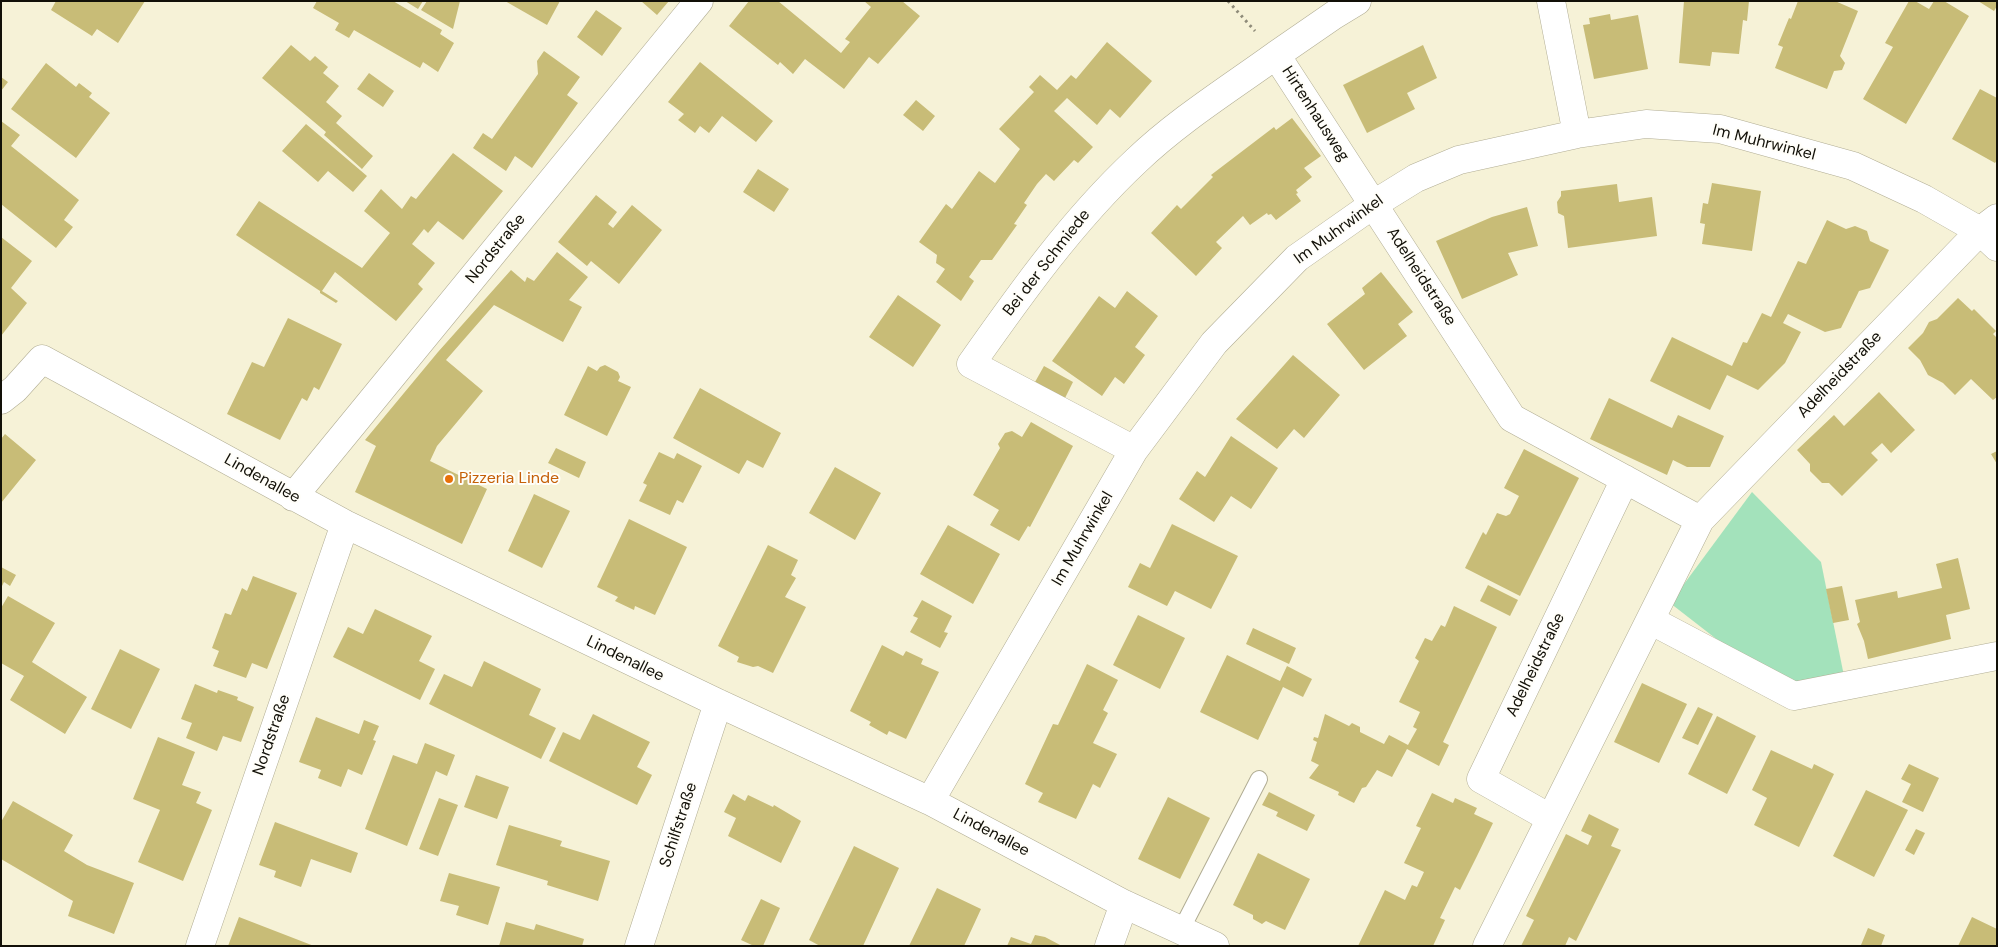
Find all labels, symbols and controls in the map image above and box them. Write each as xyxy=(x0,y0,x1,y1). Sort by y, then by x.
street label: Hirtenhausweg xyxy=(1277,63,1353,165)
street label: Im Muhrwinkel xyxy=(1711,121,1817,165)
street label: Im Muhrwinkel xyxy=(1291,191,1387,269)
street label: Bei der Schmiede xyxy=(999,206,1095,320)
street label: Nordstraße xyxy=(462,210,530,288)
street label: Adelheidstraße xyxy=(1382,224,1460,330)
street label: Adelheidstraße xyxy=(1794,328,1886,422)
street label: Lindenallee xyxy=(221,450,303,508)
place label: Pizzeria Linde xyxy=(459,469,559,489)
marker: Pizzeria Linde xyxy=(443,473,455,485)
street label: Im Muhrwinkel xyxy=(1048,489,1118,589)
street label: Adelheidstraße xyxy=(1503,610,1569,720)
street label: Lindenallee xyxy=(583,632,667,686)
street label: Nordstraße xyxy=(249,692,295,778)
street label: Schilfstraße xyxy=(656,780,702,870)
street label: Lindenallee xyxy=(950,805,1032,861)

